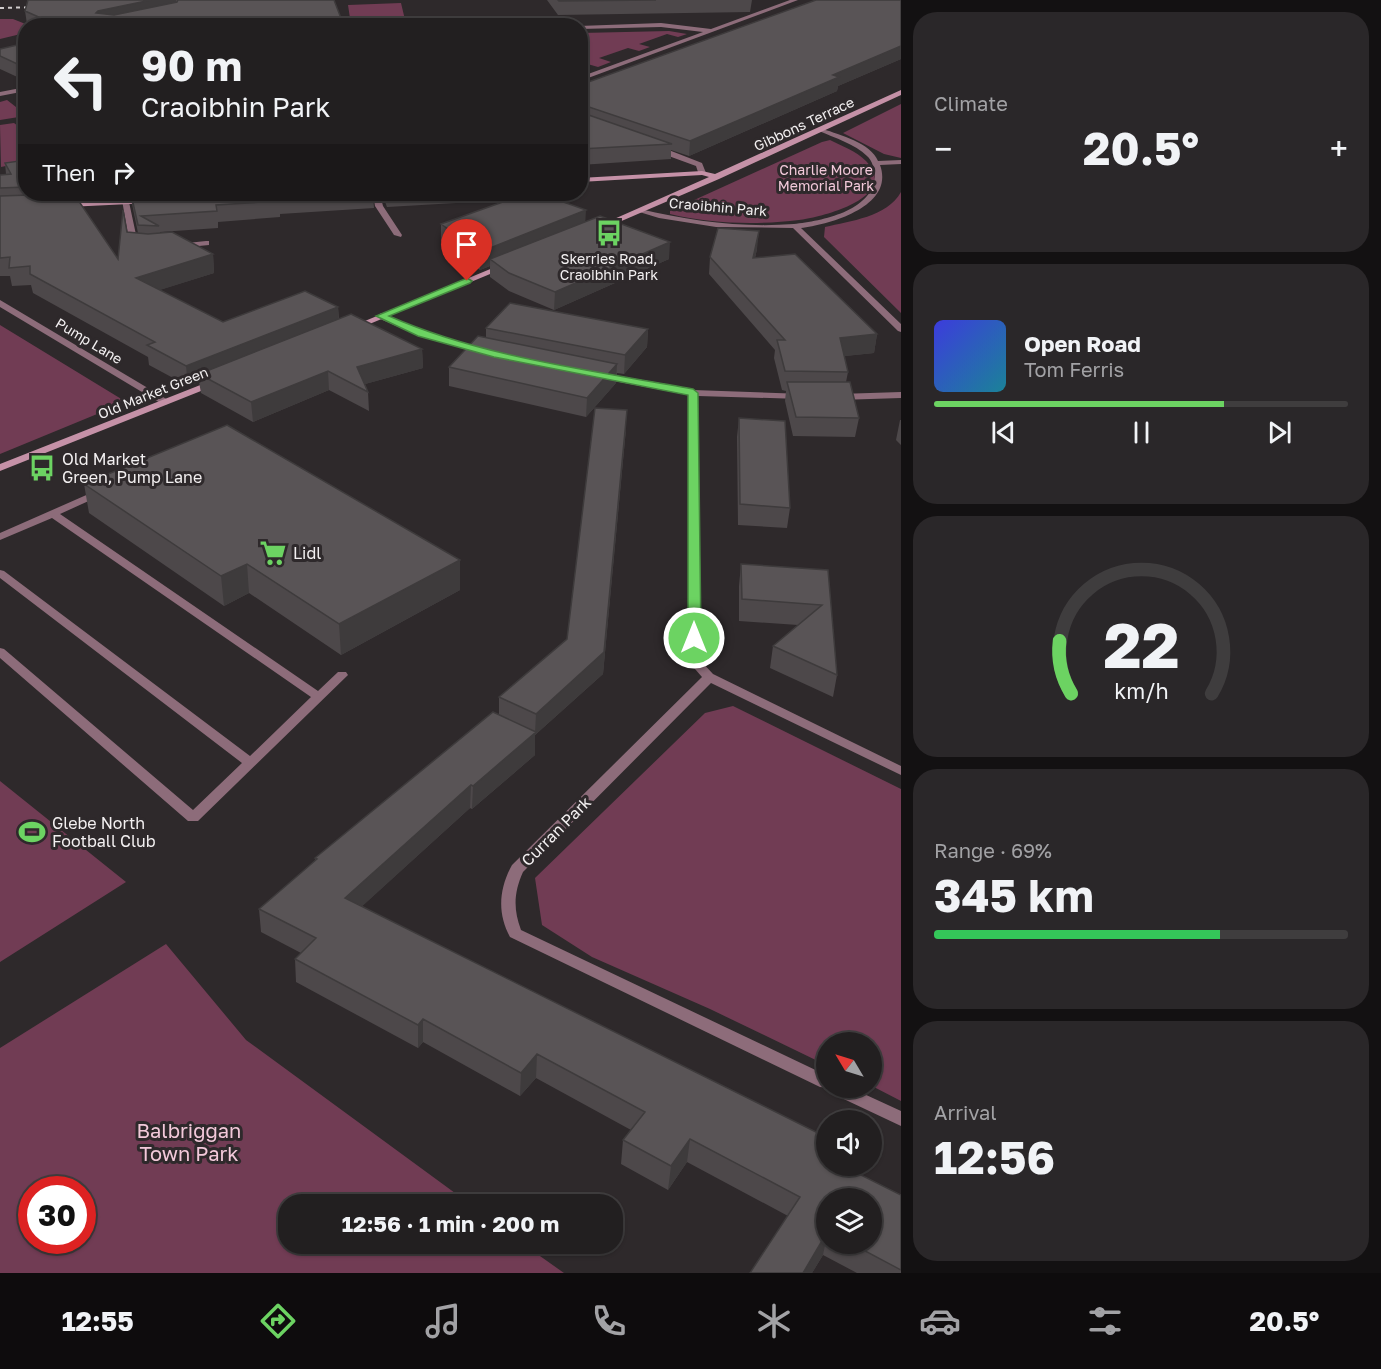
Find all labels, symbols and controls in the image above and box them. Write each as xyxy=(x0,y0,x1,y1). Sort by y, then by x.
text: 90 m xyxy=(141,40,242,90)
icon: left xyxy=(42,42,120,120)
text: Craoibhin Park xyxy=(141,91,331,123)
text: Climate xyxy=(934,91,1008,115)
street label: Gibbons Terrace xyxy=(751,93,857,154)
text: 20.5° xyxy=(1083,121,1199,175)
text: − xyxy=(934,129,952,168)
text: + xyxy=(1330,129,1348,168)
icon: right xyxy=(107,156,140,189)
text: Then xyxy=(42,159,95,186)
park label: Charlie Moore Memorial Park xyxy=(778,161,874,194)
street label: Craoibhin Park xyxy=(668,194,768,219)
bus stop icon: Skerries Road, Craoibhin Park xyxy=(594,218,624,248)
pin xyxy=(441,219,492,281)
icon: arrive xyxy=(450,228,483,261)
place label: Skerries Road, Craoibhin Park xyxy=(560,250,658,283)
street label: Pump Lane xyxy=(53,314,126,367)
text: Open Road xyxy=(1024,330,1141,357)
text: Tom Ferris xyxy=(1024,357,1124,381)
street label: Old Market Green xyxy=(95,363,210,422)
icon: previous xyxy=(987,416,1020,449)
icon: pause xyxy=(1125,416,1158,449)
icon: next xyxy=(1263,416,1296,449)
place label: Old Market Green, Pump Lane xyxy=(62,449,202,487)
bus stop icon: Old Market Green, Pump Lane xyxy=(27,453,57,483)
supermarket icon: Lidl xyxy=(258,538,288,568)
place label: Lidl xyxy=(293,543,321,563)
position arrow xyxy=(662,606,726,670)
text: 22 xyxy=(1103,607,1179,682)
text: km/h xyxy=(1114,678,1168,704)
street label: Curran Park xyxy=(517,792,595,870)
place label: Glebe North Football Club xyxy=(52,813,156,851)
sports icon: Glebe North Football Club xyxy=(17,817,47,847)
text: Range · 69% xyxy=(934,838,1052,862)
text: 345 km xyxy=(934,868,1094,922)
north arrow xyxy=(816,1032,882,1098)
map controls xyxy=(816,1032,882,1254)
text: Arrival xyxy=(934,1100,997,1124)
button: sound xyxy=(816,1110,882,1176)
park label: Balbriggan Town Park xyxy=(137,1118,241,1165)
text: 12:56 xyxy=(934,1130,1055,1184)
speed limit sign: 30 xyxy=(18,1176,96,1254)
button: layers xyxy=(816,1188,882,1254)
text: 12:56 · 1 min · 200 m xyxy=(342,1210,559,1237)
icon: directions xyxy=(257,1300,299,1342)
icon: music xyxy=(422,1300,464,1342)
icon: phone xyxy=(588,1300,630,1342)
icon: climate xyxy=(753,1300,795,1342)
icon: car xyxy=(919,1300,961,1342)
icon: filters xyxy=(1084,1300,1126,1342)
text: 12:55 xyxy=(62,1305,134,1337)
text: 20.5° xyxy=(1250,1305,1319,1337)

